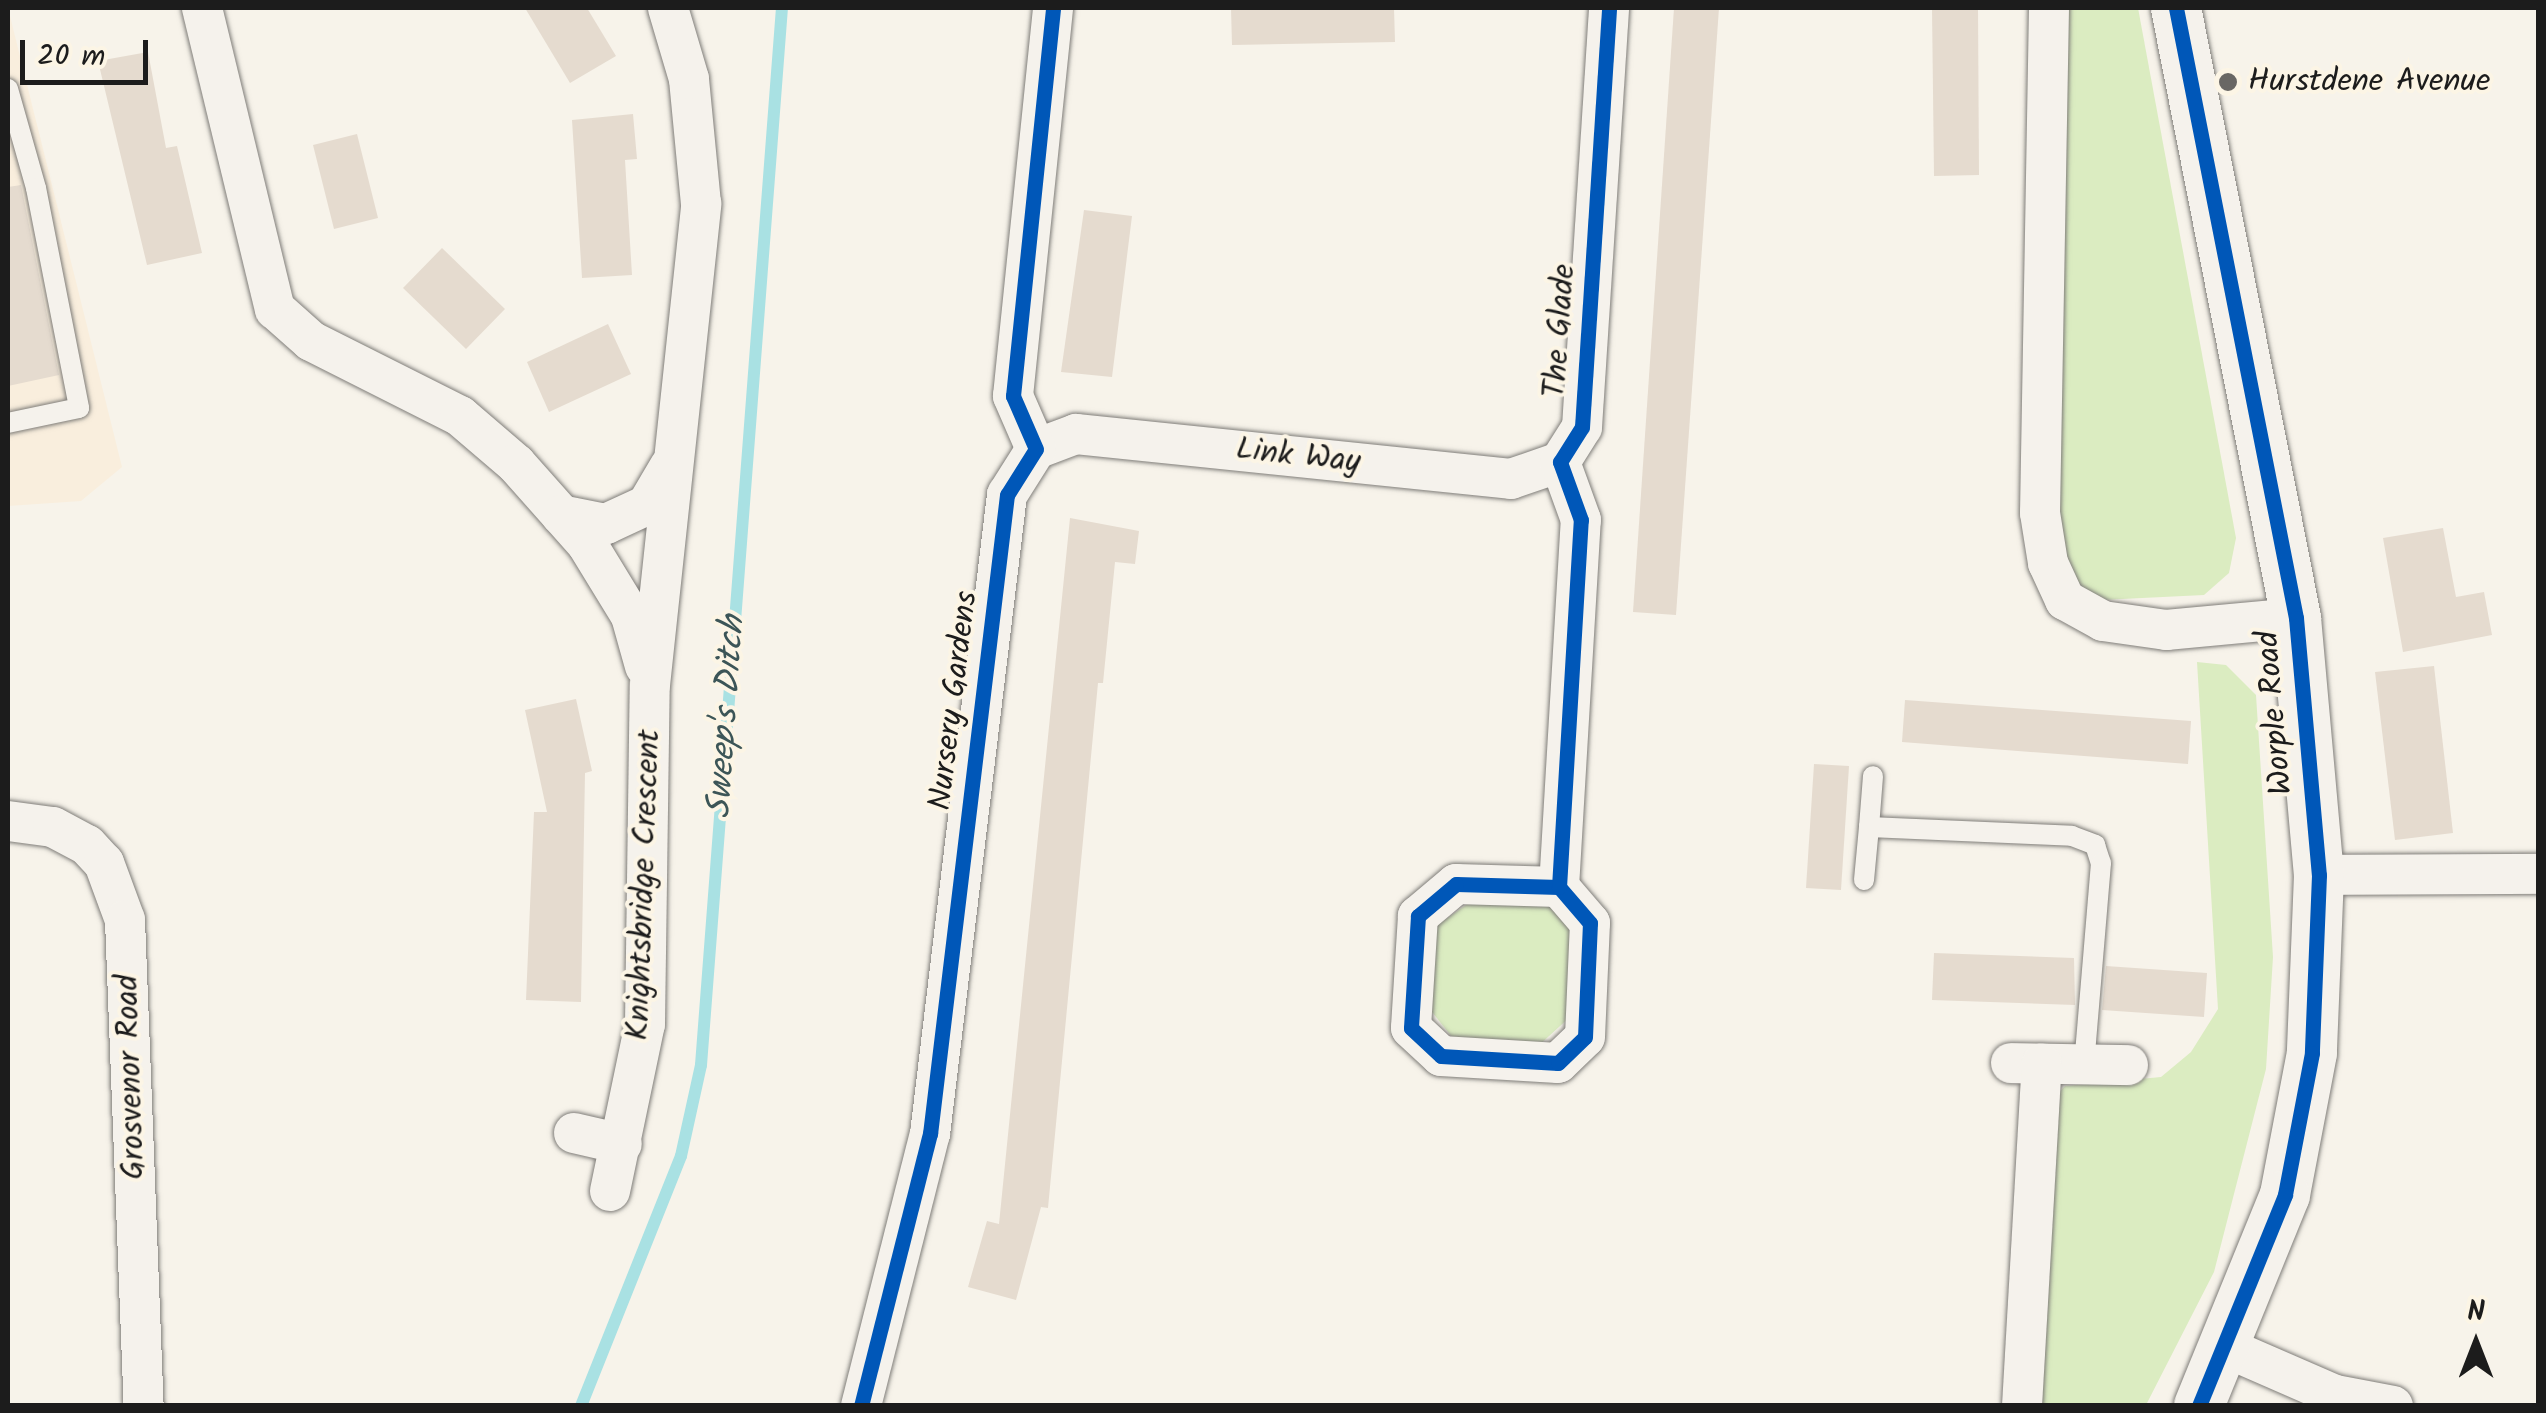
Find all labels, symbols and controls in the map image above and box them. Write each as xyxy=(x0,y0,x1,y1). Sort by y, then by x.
scale bar xyxy=(25,20,152,82)
text: 20 m xyxy=(37,33,105,81)
place label: Hurstdene Avenue xyxy=(2248,63,2490,101)
marker: Hurstdene Avenue xyxy=(2217,71,2239,93)
street label: The Glade xyxy=(1537,263,1585,399)
street label: Link Way xyxy=(1234,431,1362,483)
street label: Nursery Gardens xyxy=(923,589,987,813)
water label: Sweep's Ditch xyxy=(699,614,755,820)
street label: Worple Road xyxy=(2250,629,2302,797)
street label: Knightsbridge Crescent xyxy=(620,729,670,1041)
street label: Grosvenor Road xyxy=(109,974,155,1180)
text: N xyxy=(2467,1290,2485,1335)
north arrow xyxy=(2426,1293,2526,1393)

